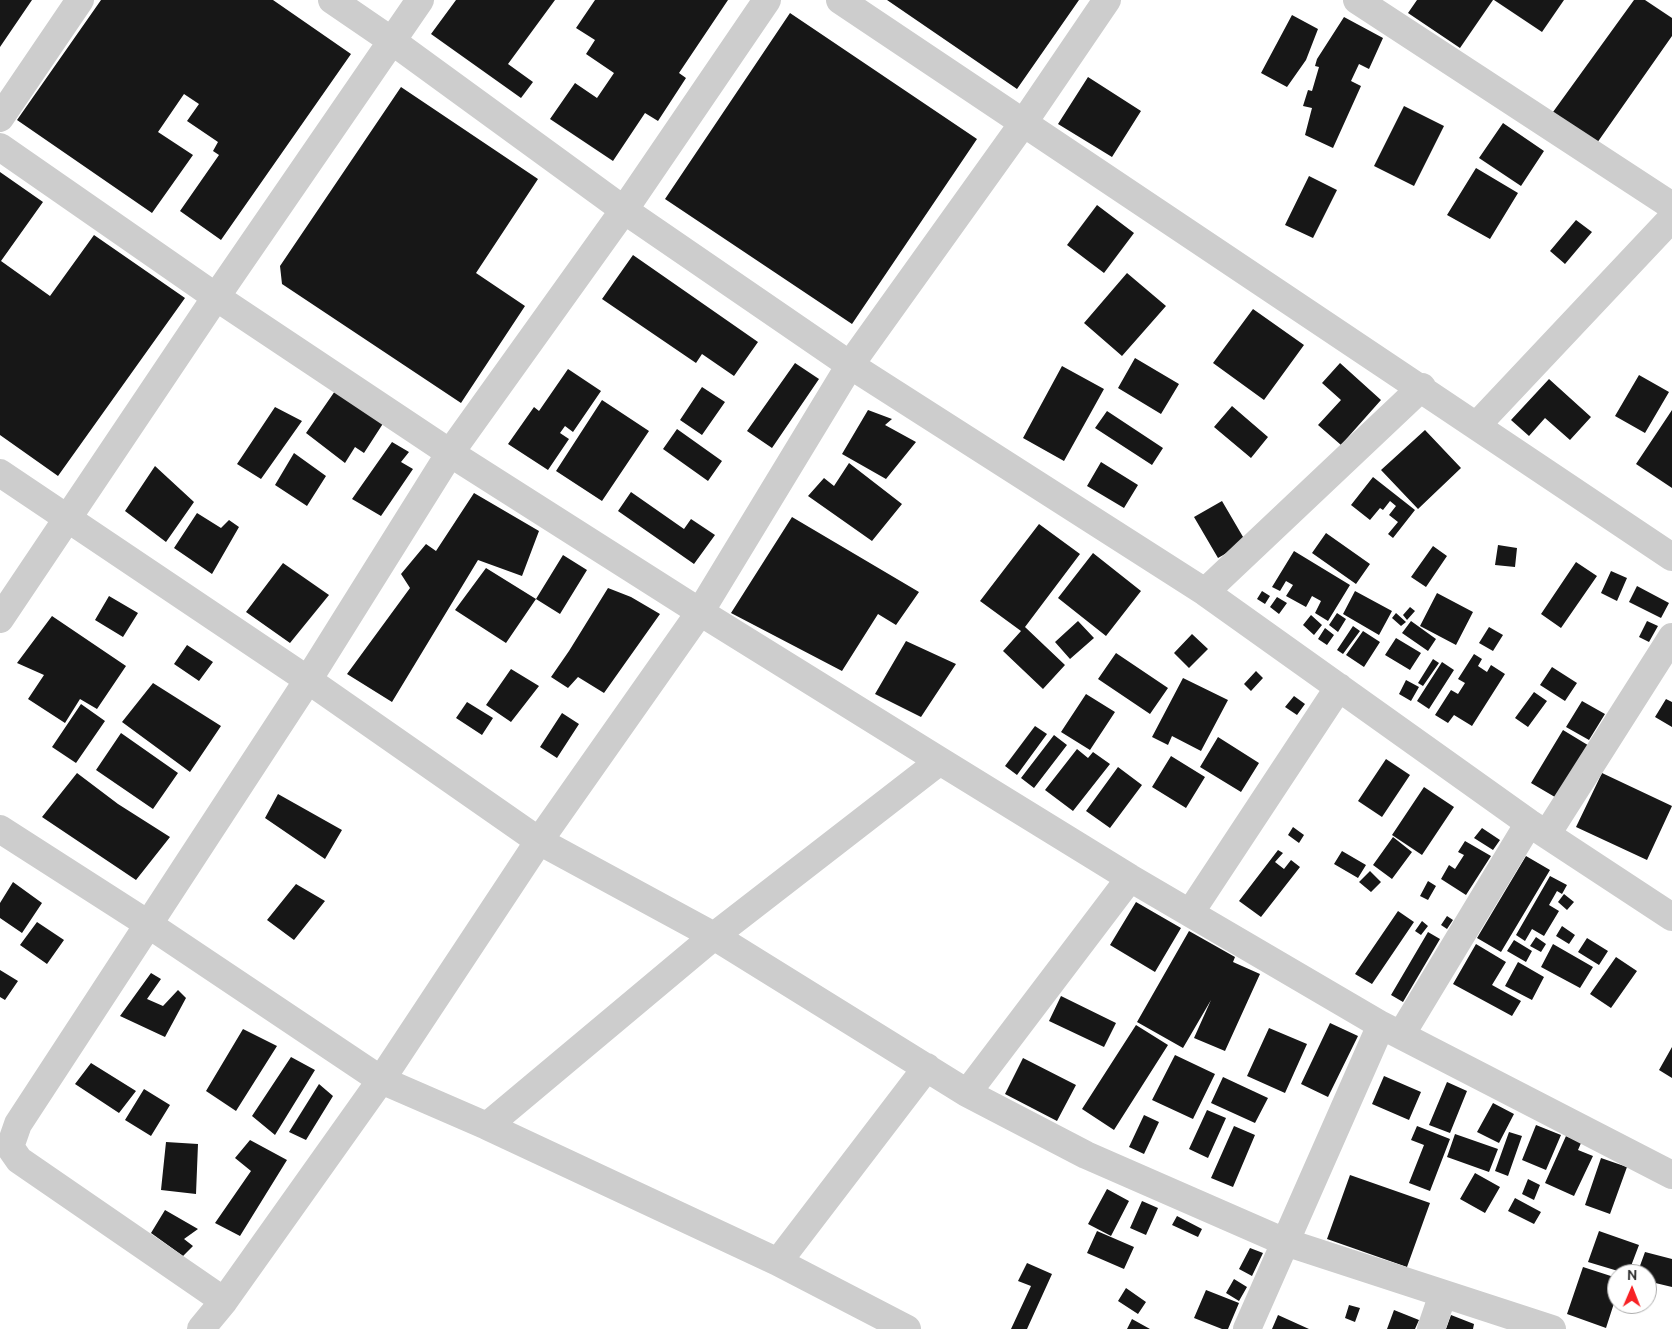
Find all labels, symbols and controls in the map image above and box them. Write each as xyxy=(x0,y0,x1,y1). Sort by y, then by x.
north arrow xyxy=(1607,1264,1657,1314)
text: N xyxy=(1627,1267,1638,1283)

